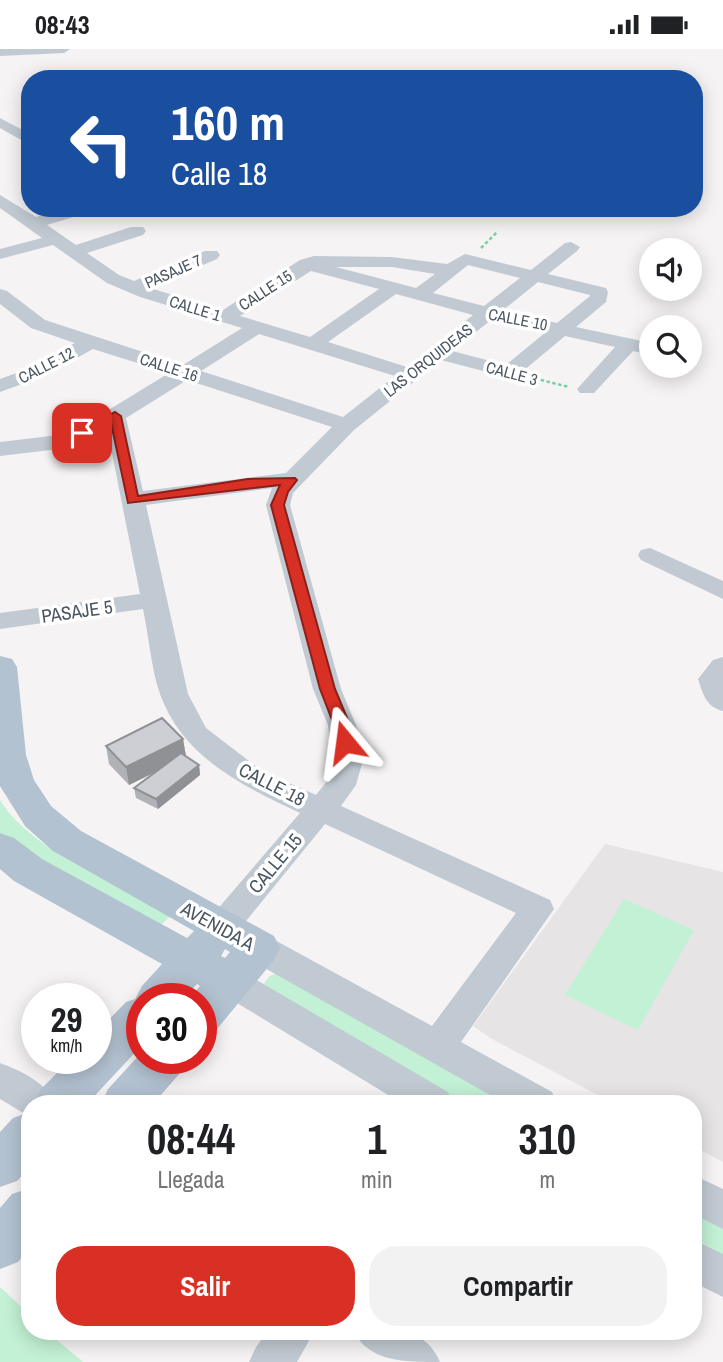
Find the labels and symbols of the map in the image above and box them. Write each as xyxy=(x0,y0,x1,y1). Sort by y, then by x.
street label: PASAJE 7 xyxy=(141,249,205,293)
street label: CALLE 15 xyxy=(234,264,296,316)
street label: CALLE 1 xyxy=(167,290,224,326)
street label: CALLE 10 xyxy=(487,302,549,336)
street label: LAS ORQUIDEAS xyxy=(379,318,477,402)
street label: CALLE 12 xyxy=(14,342,78,388)
street label: CALLE 16 xyxy=(137,347,201,387)
street label: CALLE 3 xyxy=(484,356,540,390)
pin xyxy=(52,403,112,463)
street label: PASAJE 5 xyxy=(40,593,115,629)
position arrow xyxy=(308,705,382,779)
street label: CALLE 18 xyxy=(234,756,310,812)
street label: CALLE 15 xyxy=(242,827,308,899)
street label: AVENIDA A xyxy=(176,895,260,957)
speed limit sign: 30 xyxy=(126,983,217,1074)

